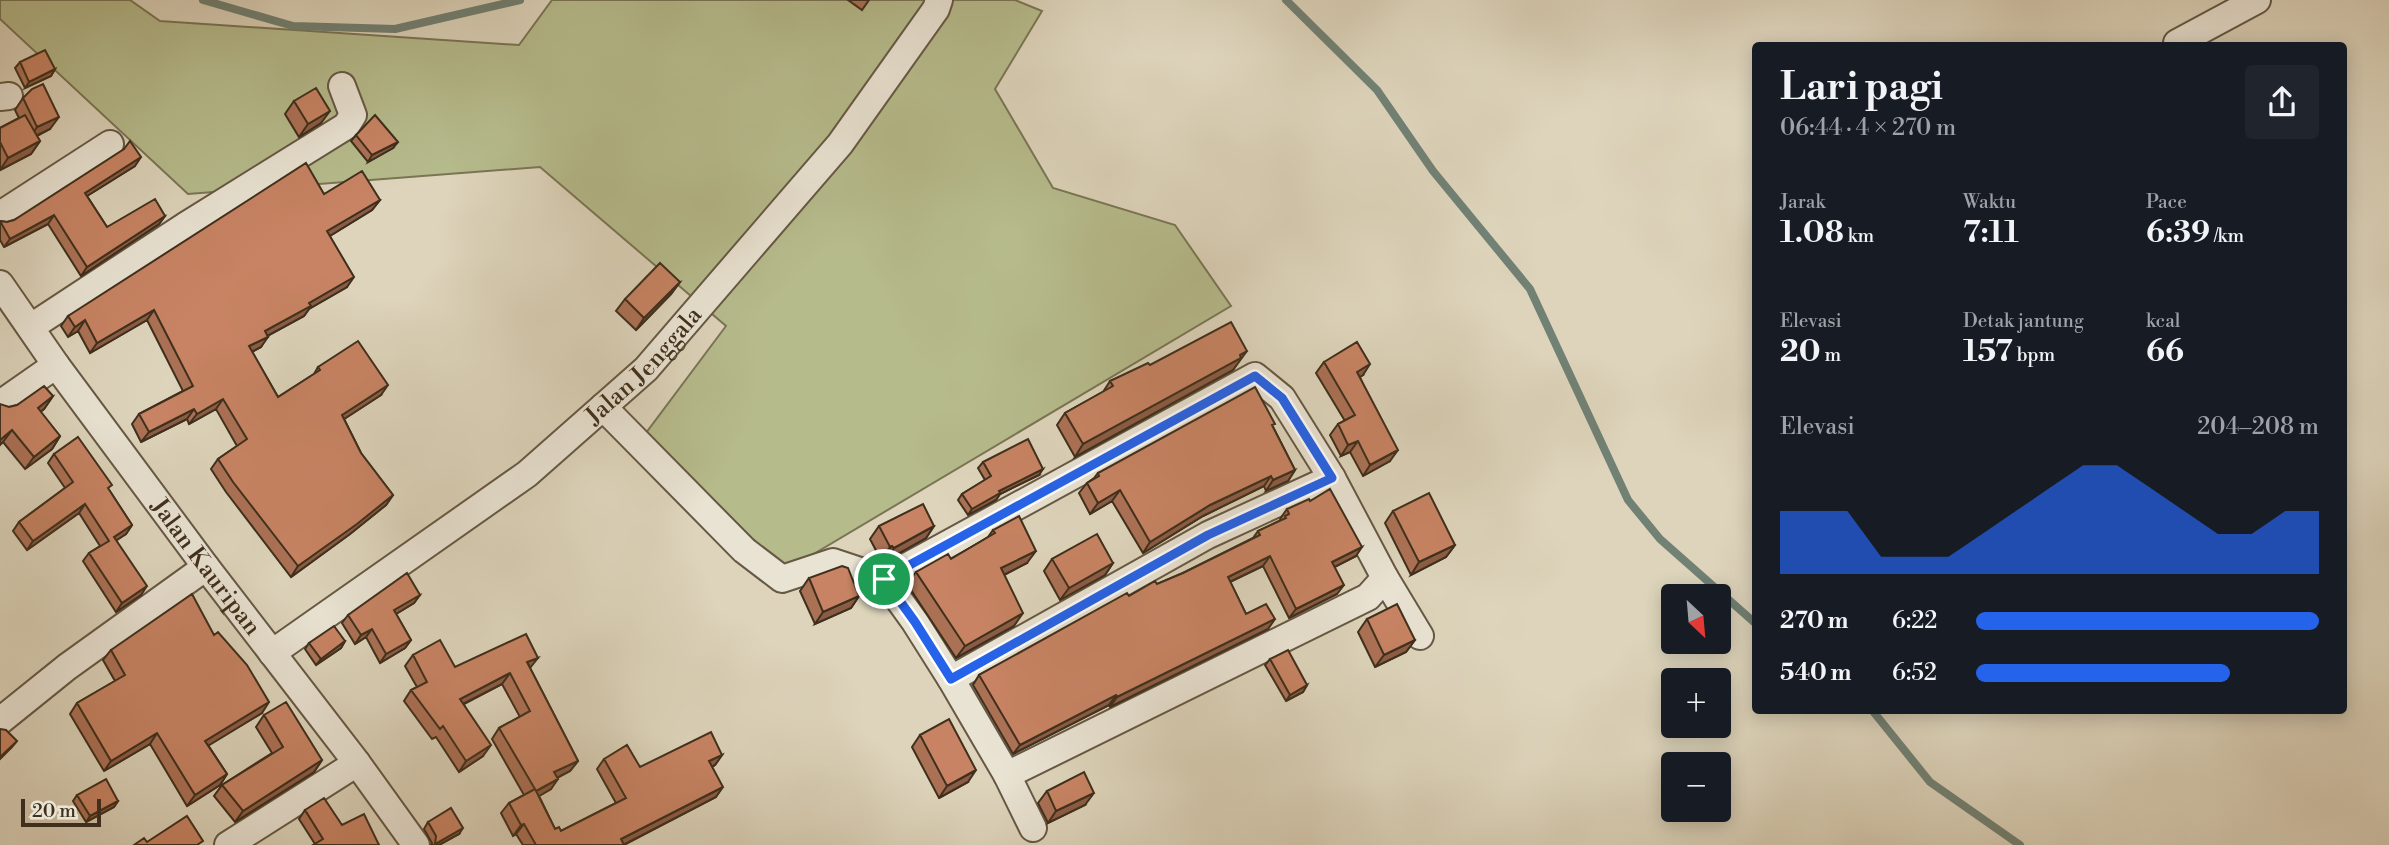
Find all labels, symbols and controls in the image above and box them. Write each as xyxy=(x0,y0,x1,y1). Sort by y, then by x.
text: Lari pagi xyxy=(1780,64,1943,111)
button: share xyxy=(2245,65,2319,139)
text: 06:44 · 4 × 270 m xyxy=(1780,114,1956,142)
text: Jarak xyxy=(1780,190,1825,214)
text: Waktu xyxy=(1963,190,2016,214)
text: Pace xyxy=(2146,190,2187,214)
text: 1.08 xyxy=(1780,214,1844,252)
text: 7:11 xyxy=(1963,214,2019,252)
text: 6:39 xyxy=(2146,214,2210,252)
text: km xyxy=(1844,224,1874,248)
text: /km xyxy=(2210,224,2244,248)
street label: Jalan Jenggala xyxy=(579,300,709,432)
text: Elevasi xyxy=(1780,309,1842,333)
text: Detak jantung xyxy=(1963,309,2084,333)
text: kcal xyxy=(2146,309,2180,333)
text: 20 xyxy=(1780,333,1821,371)
text: 157 xyxy=(1963,333,2013,371)
text: 66 xyxy=(2146,333,2184,371)
text: m xyxy=(1821,343,1841,367)
text: bpm xyxy=(2013,343,2055,367)
text: Elevasi xyxy=(1780,413,1855,441)
text: 204–208 m xyxy=(2197,413,2319,441)
street label: Jalan Kauripan xyxy=(144,492,267,642)
pin xyxy=(854,549,914,609)
icon: arrive xyxy=(865,560,903,598)
north arrow xyxy=(1661,584,1731,654)
map controls xyxy=(1661,584,1731,822)
text: 270 m xyxy=(1780,607,1848,635)
text: 6:22 xyxy=(1892,607,1937,635)
text: 540 m xyxy=(1780,659,1851,687)
text: 6:52 xyxy=(1892,659,1937,687)
button: + xyxy=(1661,668,1731,738)
button: − xyxy=(1661,752,1731,822)
scale bar xyxy=(21,796,102,828)
text: 20 m xyxy=(32,799,76,823)

